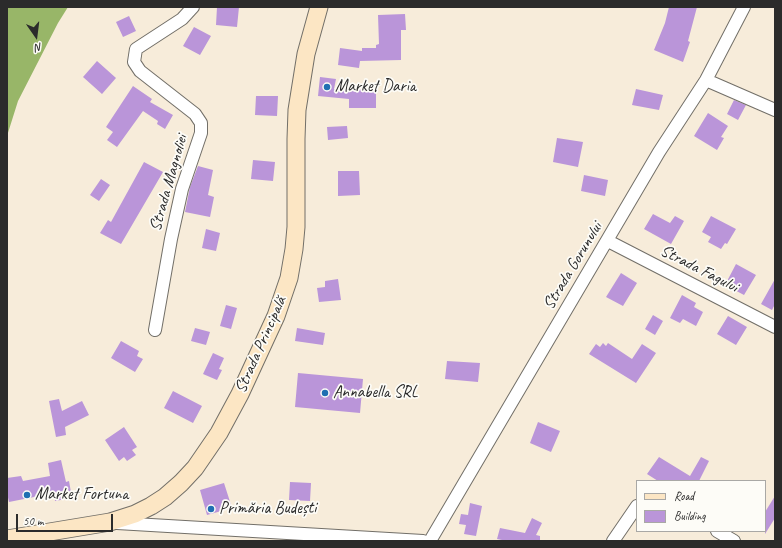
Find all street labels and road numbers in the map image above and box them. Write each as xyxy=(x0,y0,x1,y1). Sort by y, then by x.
street label: Strada Magnoliei xyxy=(145,132,193,234)
street label: Strada Gorunului xyxy=(539,219,607,313)
street label: Strada Fagului xyxy=(657,241,741,297)
street label: Strada Principală xyxy=(231,294,291,396)

